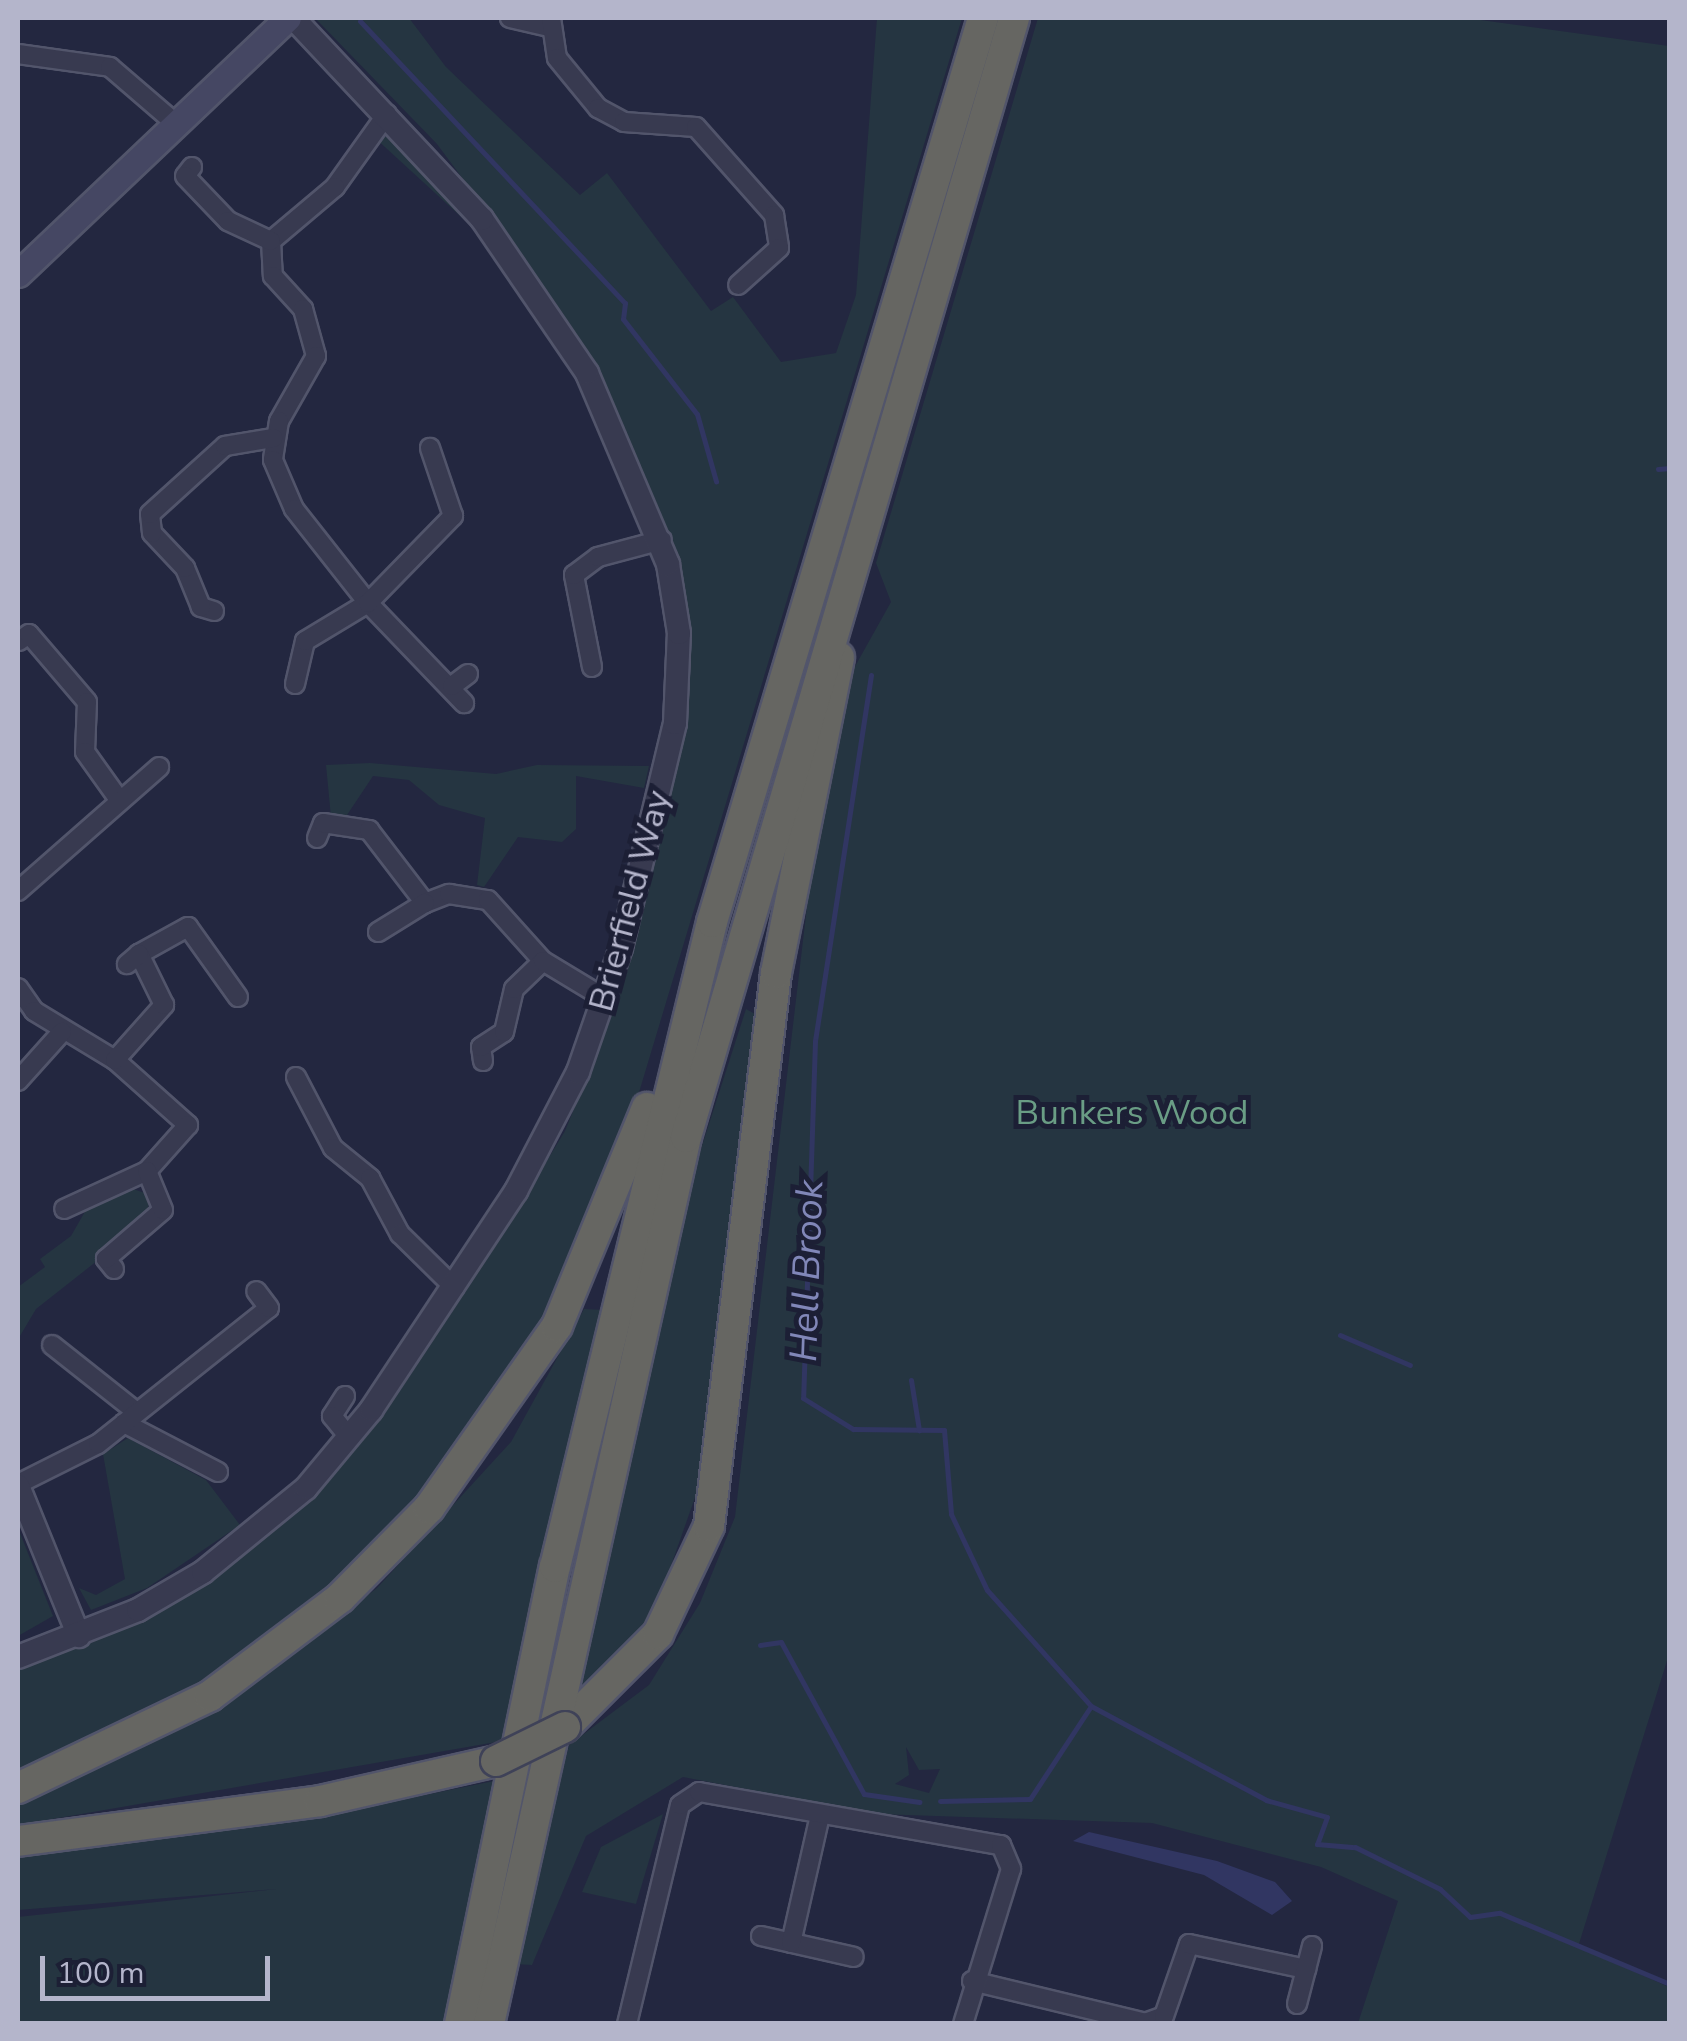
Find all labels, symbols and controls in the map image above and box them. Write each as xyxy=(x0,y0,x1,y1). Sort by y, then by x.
street label: Brierfield Way xyxy=(580,786,680,1016)
park label: Bunkers Wood xyxy=(1016,1092,1248,1134)
water label: Hell Brook xyxy=(781,1179,833,1363)
scale bar xyxy=(45,1936,275,1998)
text: 100 m xyxy=(57,1953,144,1994)

